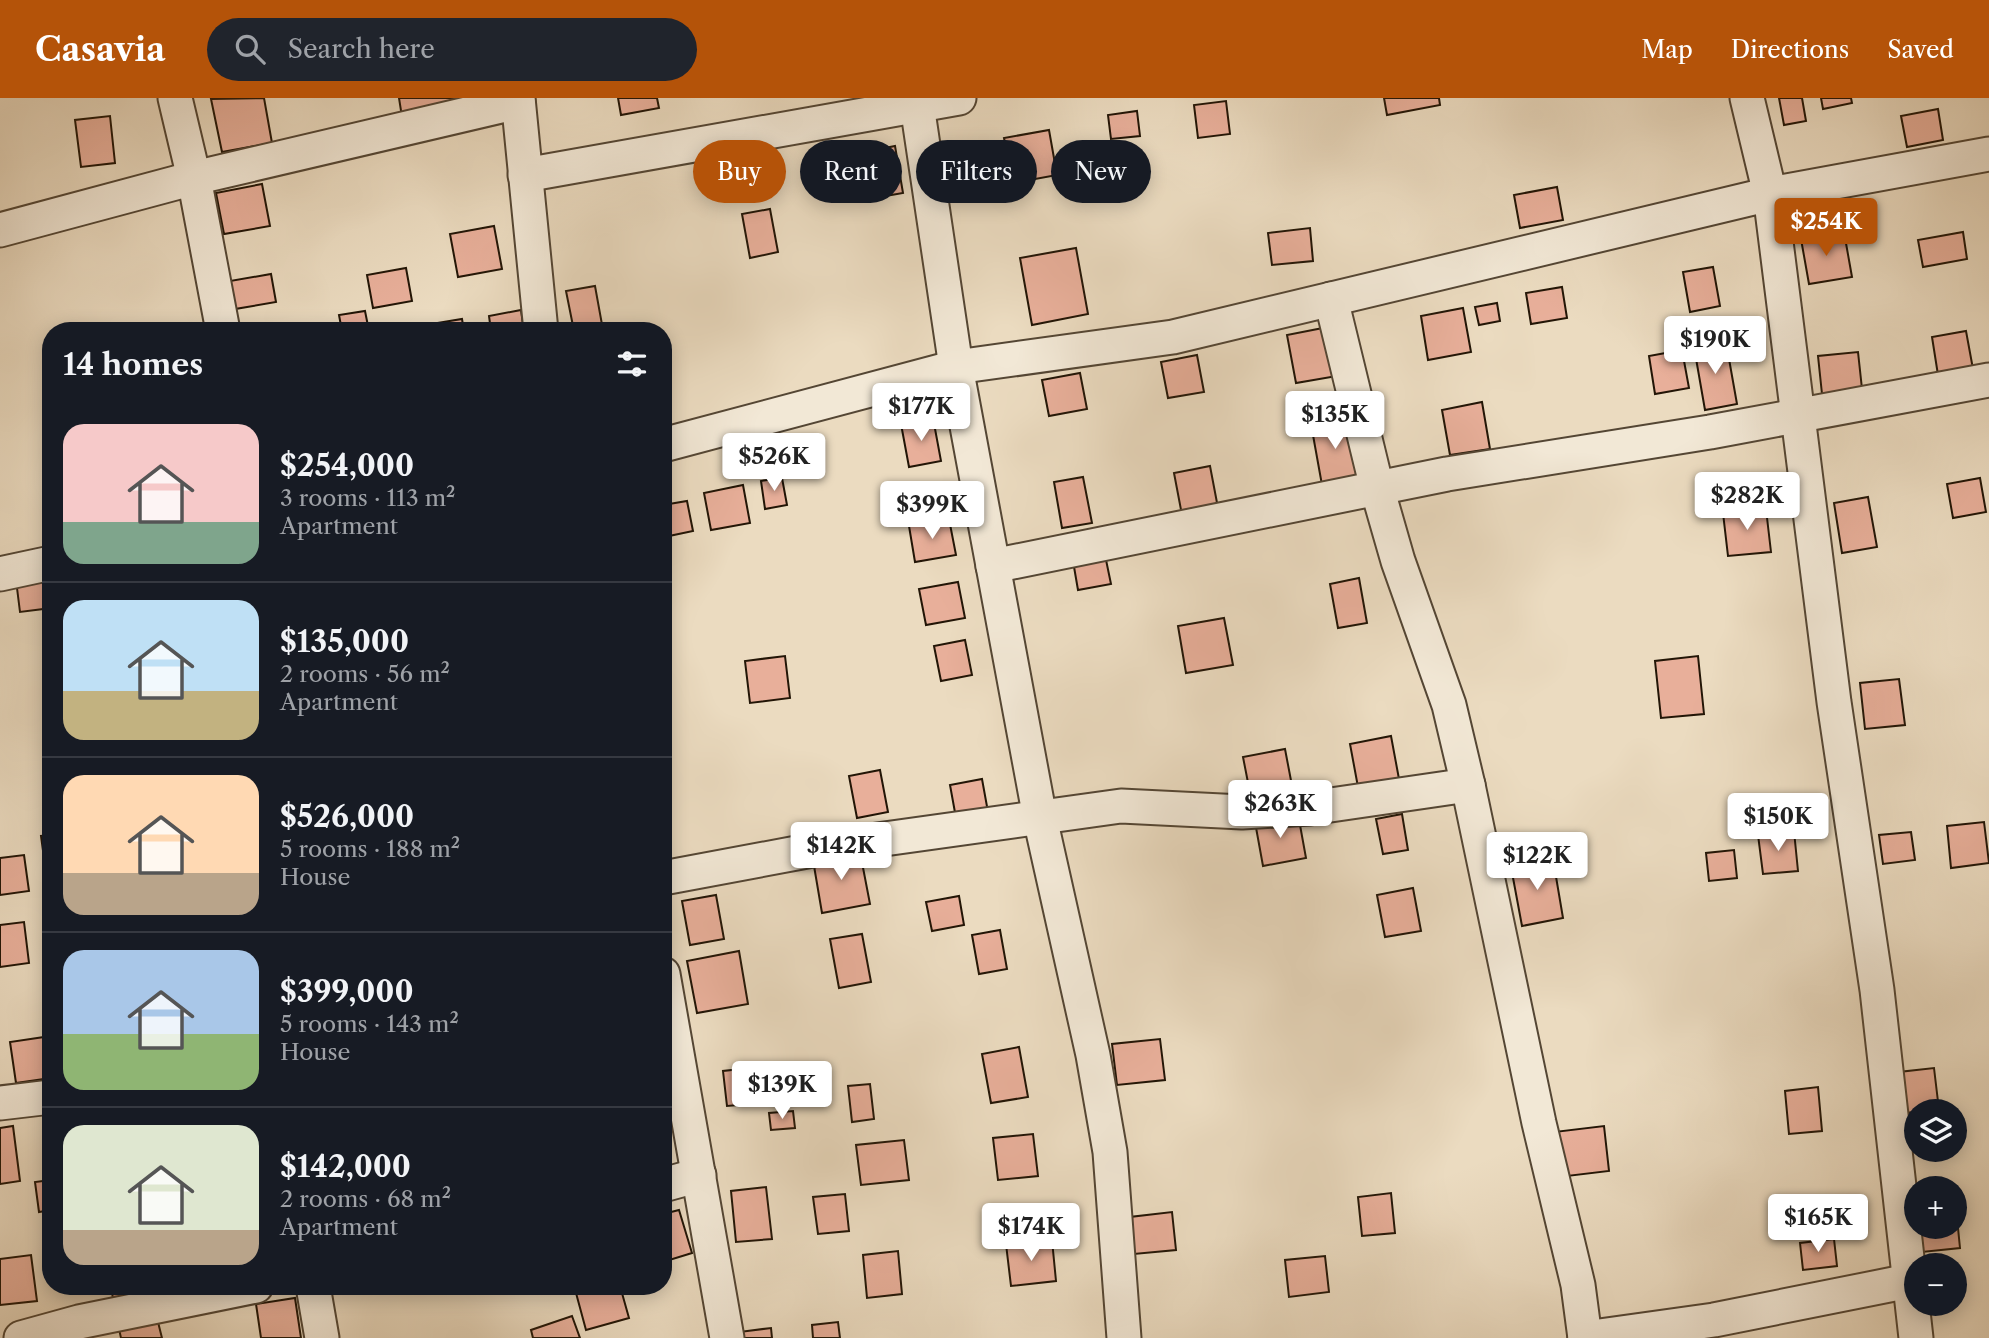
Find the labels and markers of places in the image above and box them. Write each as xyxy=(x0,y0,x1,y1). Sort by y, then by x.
pin: $254K xyxy=(1777,198,1875,258)
pin: $190K xyxy=(1666,316,1764,376)
pin: $177K xyxy=(872,384,970,443)
pin: $135K xyxy=(1286,392,1384,451)
pin: $526K xyxy=(725,434,823,493)
pin: $282K xyxy=(1698,472,1796,532)
pin: $399K xyxy=(883,482,981,541)
pin: $263K xyxy=(1231,780,1329,840)
pin: $150K xyxy=(1729,794,1827,853)
pin: $142K xyxy=(792,822,890,882)
pin: $122K xyxy=(1488,832,1586,892)
pin: $139K xyxy=(733,1062,831,1121)
pin: $165K xyxy=(1769,1194,1867,1254)
pin: $174K xyxy=(982,1204,1080,1263)

